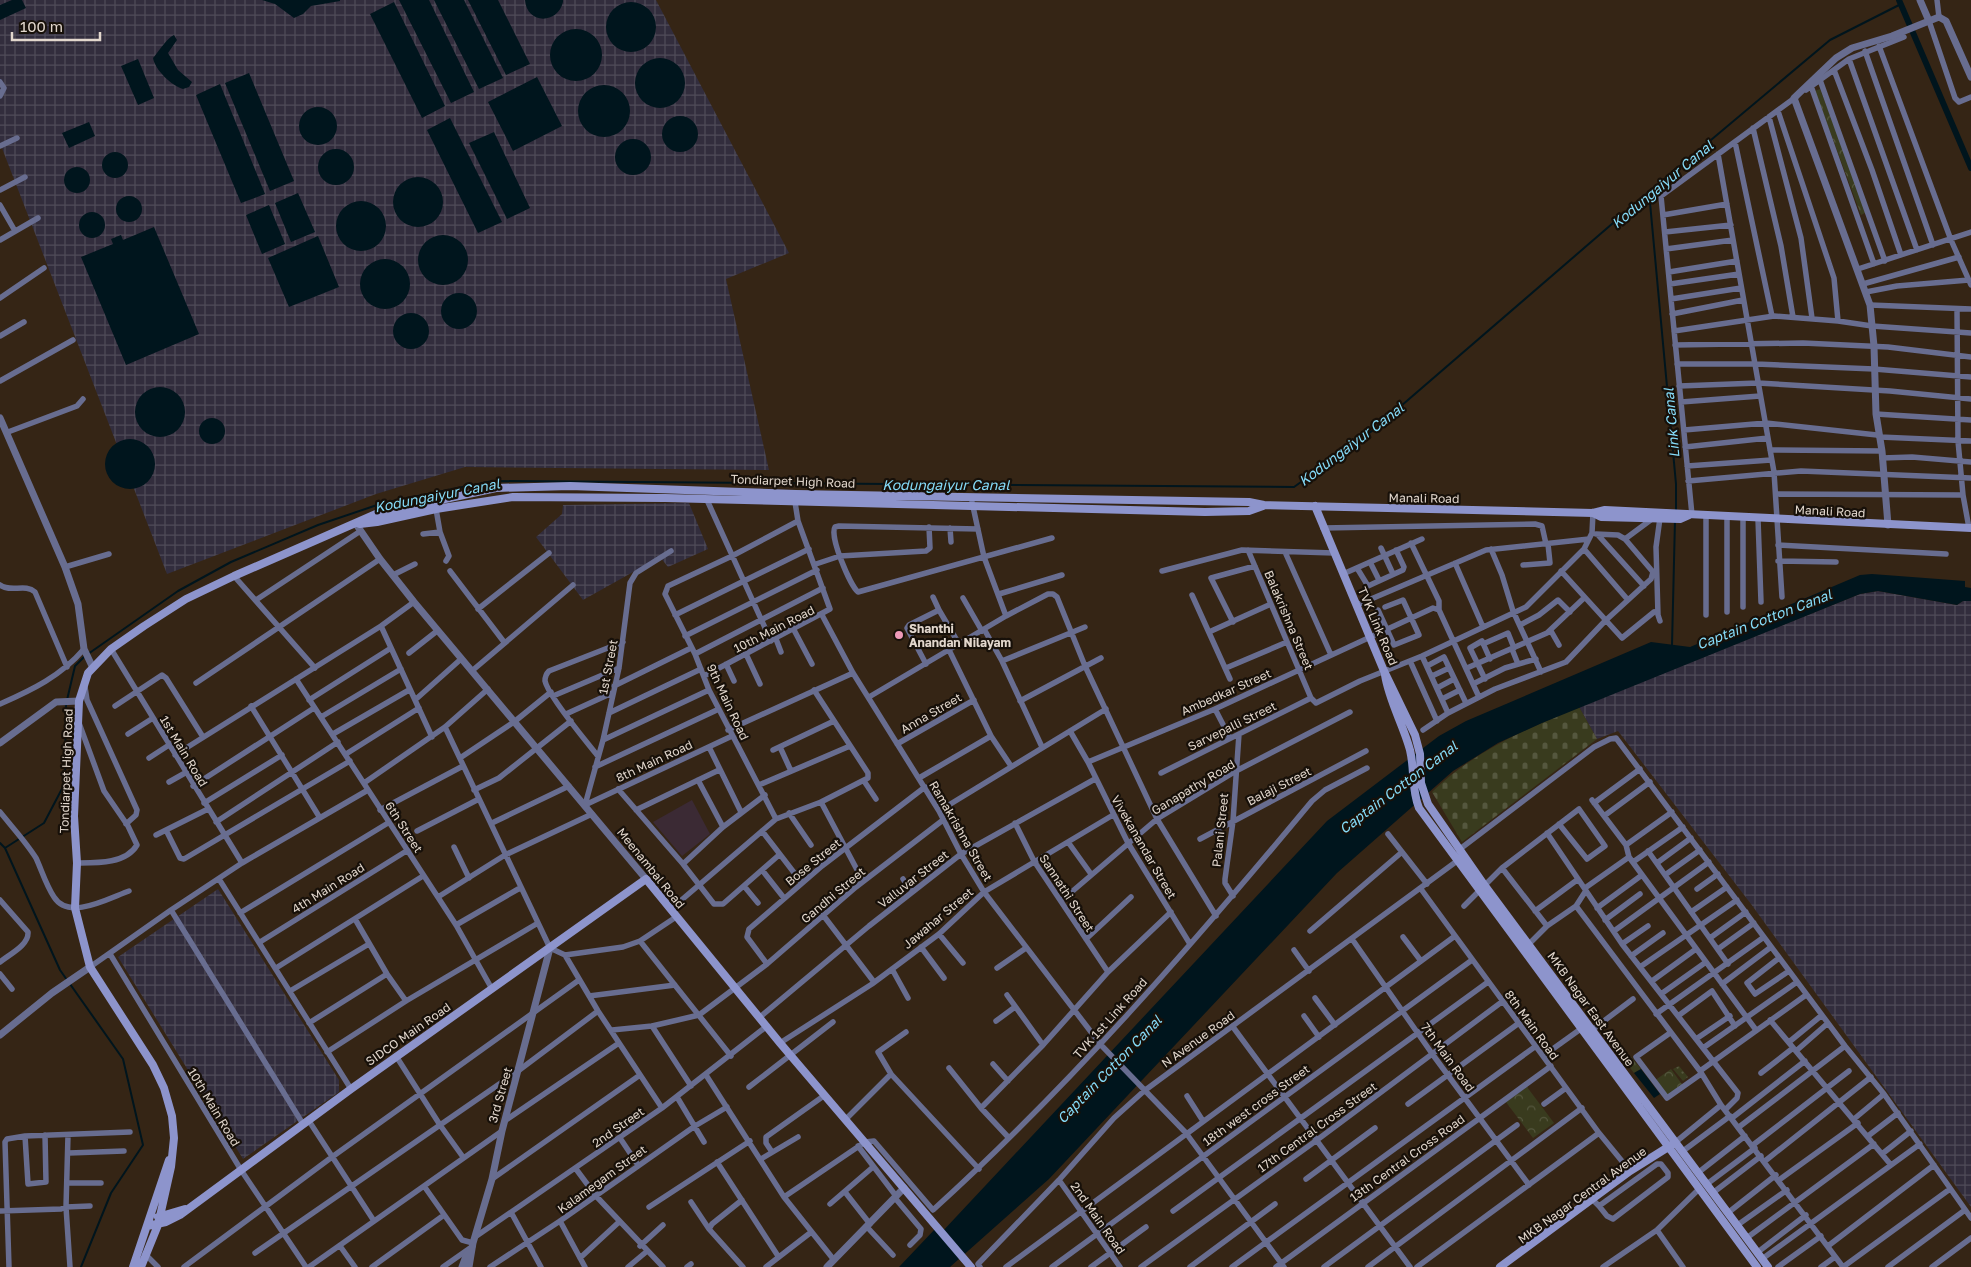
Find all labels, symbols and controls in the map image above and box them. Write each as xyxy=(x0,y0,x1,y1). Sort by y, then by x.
scale bar xyxy=(12,10,100,42)
text: 100 m xyxy=(20,17,63,35)
water label: Kodungaiyur Canal xyxy=(1608,136,1717,231)
water label: Link Canal xyxy=(1659,387,1683,459)
water label: Kodungaiyur Canal xyxy=(1295,399,1407,489)
street label: Tondiarpet High Road xyxy=(730,471,856,491)
water label: Kodungaiyur Canal xyxy=(373,474,502,516)
water label: Kodungaiyur Canal xyxy=(882,476,1010,493)
street label: Manali Road xyxy=(1389,490,1459,506)
street label: Manali Road xyxy=(1794,502,1866,520)
street label: Balakrishna Street xyxy=(1261,568,1317,672)
street label: TVK Link Road xyxy=(1355,585,1401,667)
water label: Captain Cotton Canal xyxy=(1694,585,1834,653)
street label: 10th Main Road xyxy=(731,602,817,656)
place label: Shanthi Anandan Nilayam xyxy=(909,621,1011,650)
marker: Shanthi Anandan Nilayam xyxy=(893,629,905,641)
street label: 1st Street xyxy=(595,638,621,696)
street label: 9th Main Road xyxy=(704,661,752,743)
street label: Ambedkar Street xyxy=(1179,665,1274,719)
street label: Anna Street xyxy=(898,689,964,737)
street label: Sarvepalli Street xyxy=(1185,698,1279,754)
street label: Tondiarpet High Road xyxy=(56,708,76,834)
street label: 1st Main Road xyxy=(157,713,211,789)
street label: 8th Main Road xyxy=(613,737,695,785)
water label: Captain Cotton Canal xyxy=(1336,737,1461,837)
street label: Ganapathy Road xyxy=(1149,756,1237,818)
street label: Balaji Street xyxy=(1244,763,1314,809)
street label: Ramakrishna Street xyxy=(926,778,996,884)
street label: Palani Street xyxy=(1209,792,1231,868)
street label: Vivekanandar Street xyxy=(1108,793,1180,902)
street label: 6th Street xyxy=(382,799,426,856)
street label: Meenambal Road xyxy=(614,825,688,911)
street label: Bose Street xyxy=(782,835,844,889)
street label: Valluvar Street xyxy=(875,847,951,911)
street label: Sannathi Street xyxy=(1036,851,1098,935)
street label: 4th Main Road xyxy=(289,860,367,916)
street label: Gandhi Street xyxy=(798,864,868,926)
street label: Jawahar Street xyxy=(900,884,976,952)
street label: MKB Nagar East Avenue xyxy=(1544,949,1638,1069)
street label: TVK 1st Link Road xyxy=(1070,974,1150,1062)
street label: 8th Main Road xyxy=(1502,987,1562,1063)
street label: SIDCO Main Road xyxy=(363,999,453,1069)
street label: N Avenue Road xyxy=(1158,1007,1238,1071)
water label: Captain Cotton Canal xyxy=(1053,1011,1165,1126)
street label: 7th Main Road xyxy=(1418,1020,1478,1094)
street label: 18th west cross Street xyxy=(1200,1061,1313,1149)
street label: 10th Main Road xyxy=(185,1065,243,1149)
street label: 3rd Street xyxy=(485,1065,515,1125)
street label: 17th Central Cross Street xyxy=(1254,1079,1380,1175)
street label: 2nd Street xyxy=(589,1103,647,1150)
street label: 13th Central Cross Road xyxy=(1347,1111,1467,1205)
street label: Kalamegam Street xyxy=(555,1142,650,1216)
street label: MKB Nagar Central Avenue xyxy=(1515,1143,1649,1247)
street label: 2nd Main Road xyxy=(1068,1179,1128,1257)

